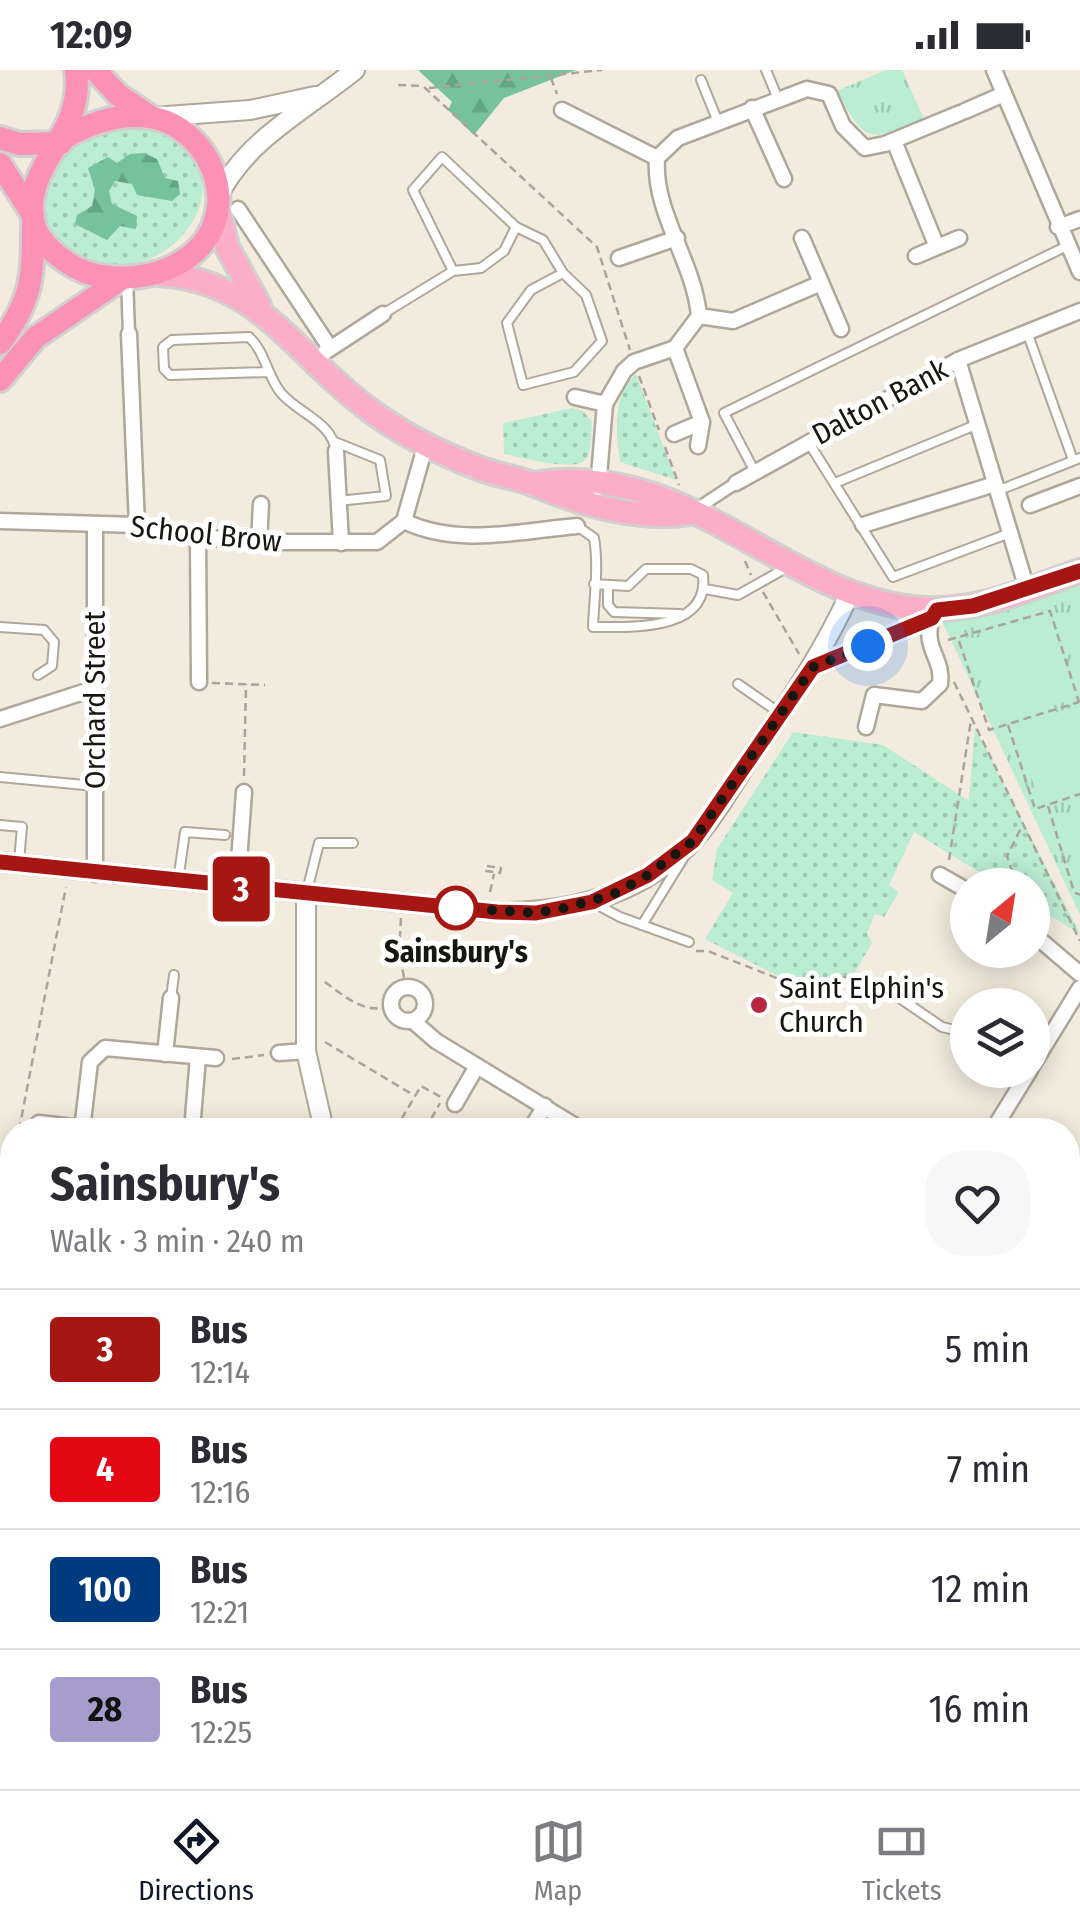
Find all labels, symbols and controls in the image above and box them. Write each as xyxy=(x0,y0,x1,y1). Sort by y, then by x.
text: 12:09 xyxy=(50,12,132,58)
street label: Dalton Bank xyxy=(806,351,954,453)
street label: School Brow xyxy=(129,508,284,560)
street label: Orchard Street xyxy=(77,611,113,789)
your location xyxy=(843,621,893,671)
line badge: 3 xyxy=(208,856,274,922)
text: 3 xyxy=(233,868,249,910)
north arrow xyxy=(950,868,1050,968)
map controls xyxy=(950,868,1050,1088)
marker: Sainsbury's xyxy=(435,887,477,929)
place label: Sainsbury's xyxy=(384,934,528,970)
place label: Saint Elphin's Church xyxy=(779,970,944,1040)
button: layers xyxy=(950,988,1050,1088)
marker: Saint Elphin's Church xyxy=(748,994,770,1016)
button: heart xyxy=(925,1151,1030,1256)
text: Sainsbury's xyxy=(50,1155,280,1213)
text: Walk · 3 min · 240 m xyxy=(50,1222,305,1260)
text: Bus xyxy=(190,1307,248,1353)
text: 5 min xyxy=(945,1326,1030,1372)
text: 3 xyxy=(97,1328,113,1370)
text: 12:14 xyxy=(190,1353,250,1391)
text: Bus xyxy=(190,1427,248,1473)
text: 7 min xyxy=(947,1446,1030,1492)
text: 4 xyxy=(96,1448,114,1490)
text: 12:16 xyxy=(190,1473,250,1511)
text: Bus xyxy=(190,1547,248,1593)
text: 12 min xyxy=(931,1566,1030,1612)
text: 100 xyxy=(78,1568,132,1610)
text: 12:21 xyxy=(190,1593,249,1631)
text: Bus xyxy=(190,1667,248,1713)
text: 16 min xyxy=(929,1686,1030,1732)
text: 28 xyxy=(88,1688,122,1730)
text: 12:25 xyxy=(190,1713,252,1751)
tab: Directions xyxy=(138,1814,254,1907)
tab: Map xyxy=(531,1814,586,1907)
tab: Tickets xyxy=(862,1814,942,1907)

